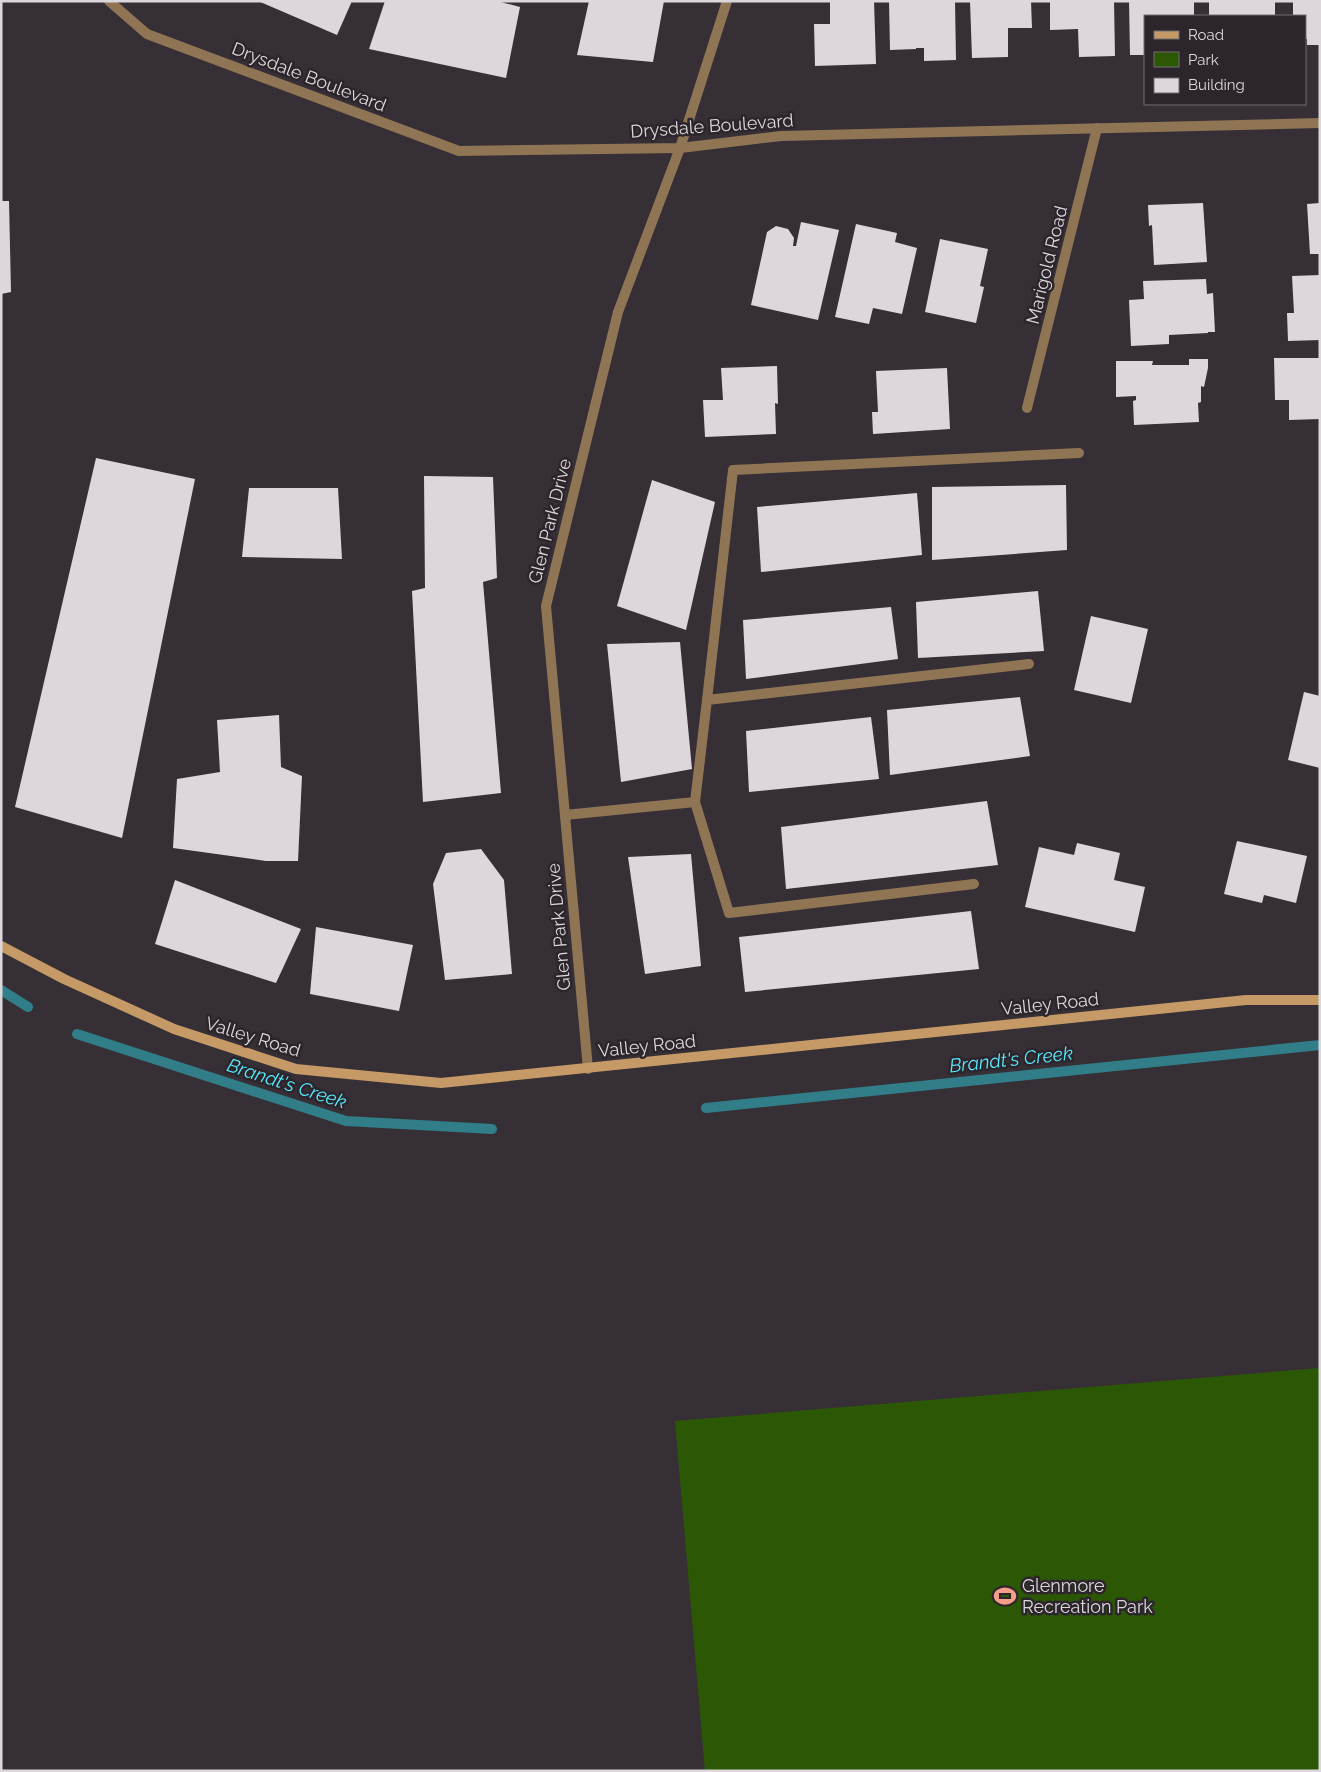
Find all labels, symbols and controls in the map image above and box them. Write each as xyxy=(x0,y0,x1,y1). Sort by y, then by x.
legend xyxy=(1144,15,1306,105)
text: Road xyxy=(1188,26,1224,44)
street label: Drysdale Boulevard xyxy=(229,37,389,116)
text: Park xyxy=(1188,51,1219,69)
text: Building xyxy=(1188,76,1245,94)
street label: Drysdale Boulevard xyxy=(630,109,794,142)
street label: Marigold Road xyxy=(1022,203,1071,326)
street label: Glen Park Drive xyxy=(524,456,575,585)
street label: Glen Park Drive xyxy=(542,862,575,992)
street label: Valley Road xyxy=(1000,988,1100,1019)
street label: Valley Road xyxy=(203,1012,303,1061)
street label: Valley Road xyxy=(597,1030,697,1061)
water label: Brandt's Creek xyxy=(948,1042,1074,1076)
water label: Brandt's Creek xyxy=(224,1053,350,1113)
place label: Glenmore Recreation Park xyxy=(1022,1575,1153,1617)
sports icon: Glenmore Recreation Park xyxy=(992,1583,1018,1609)

